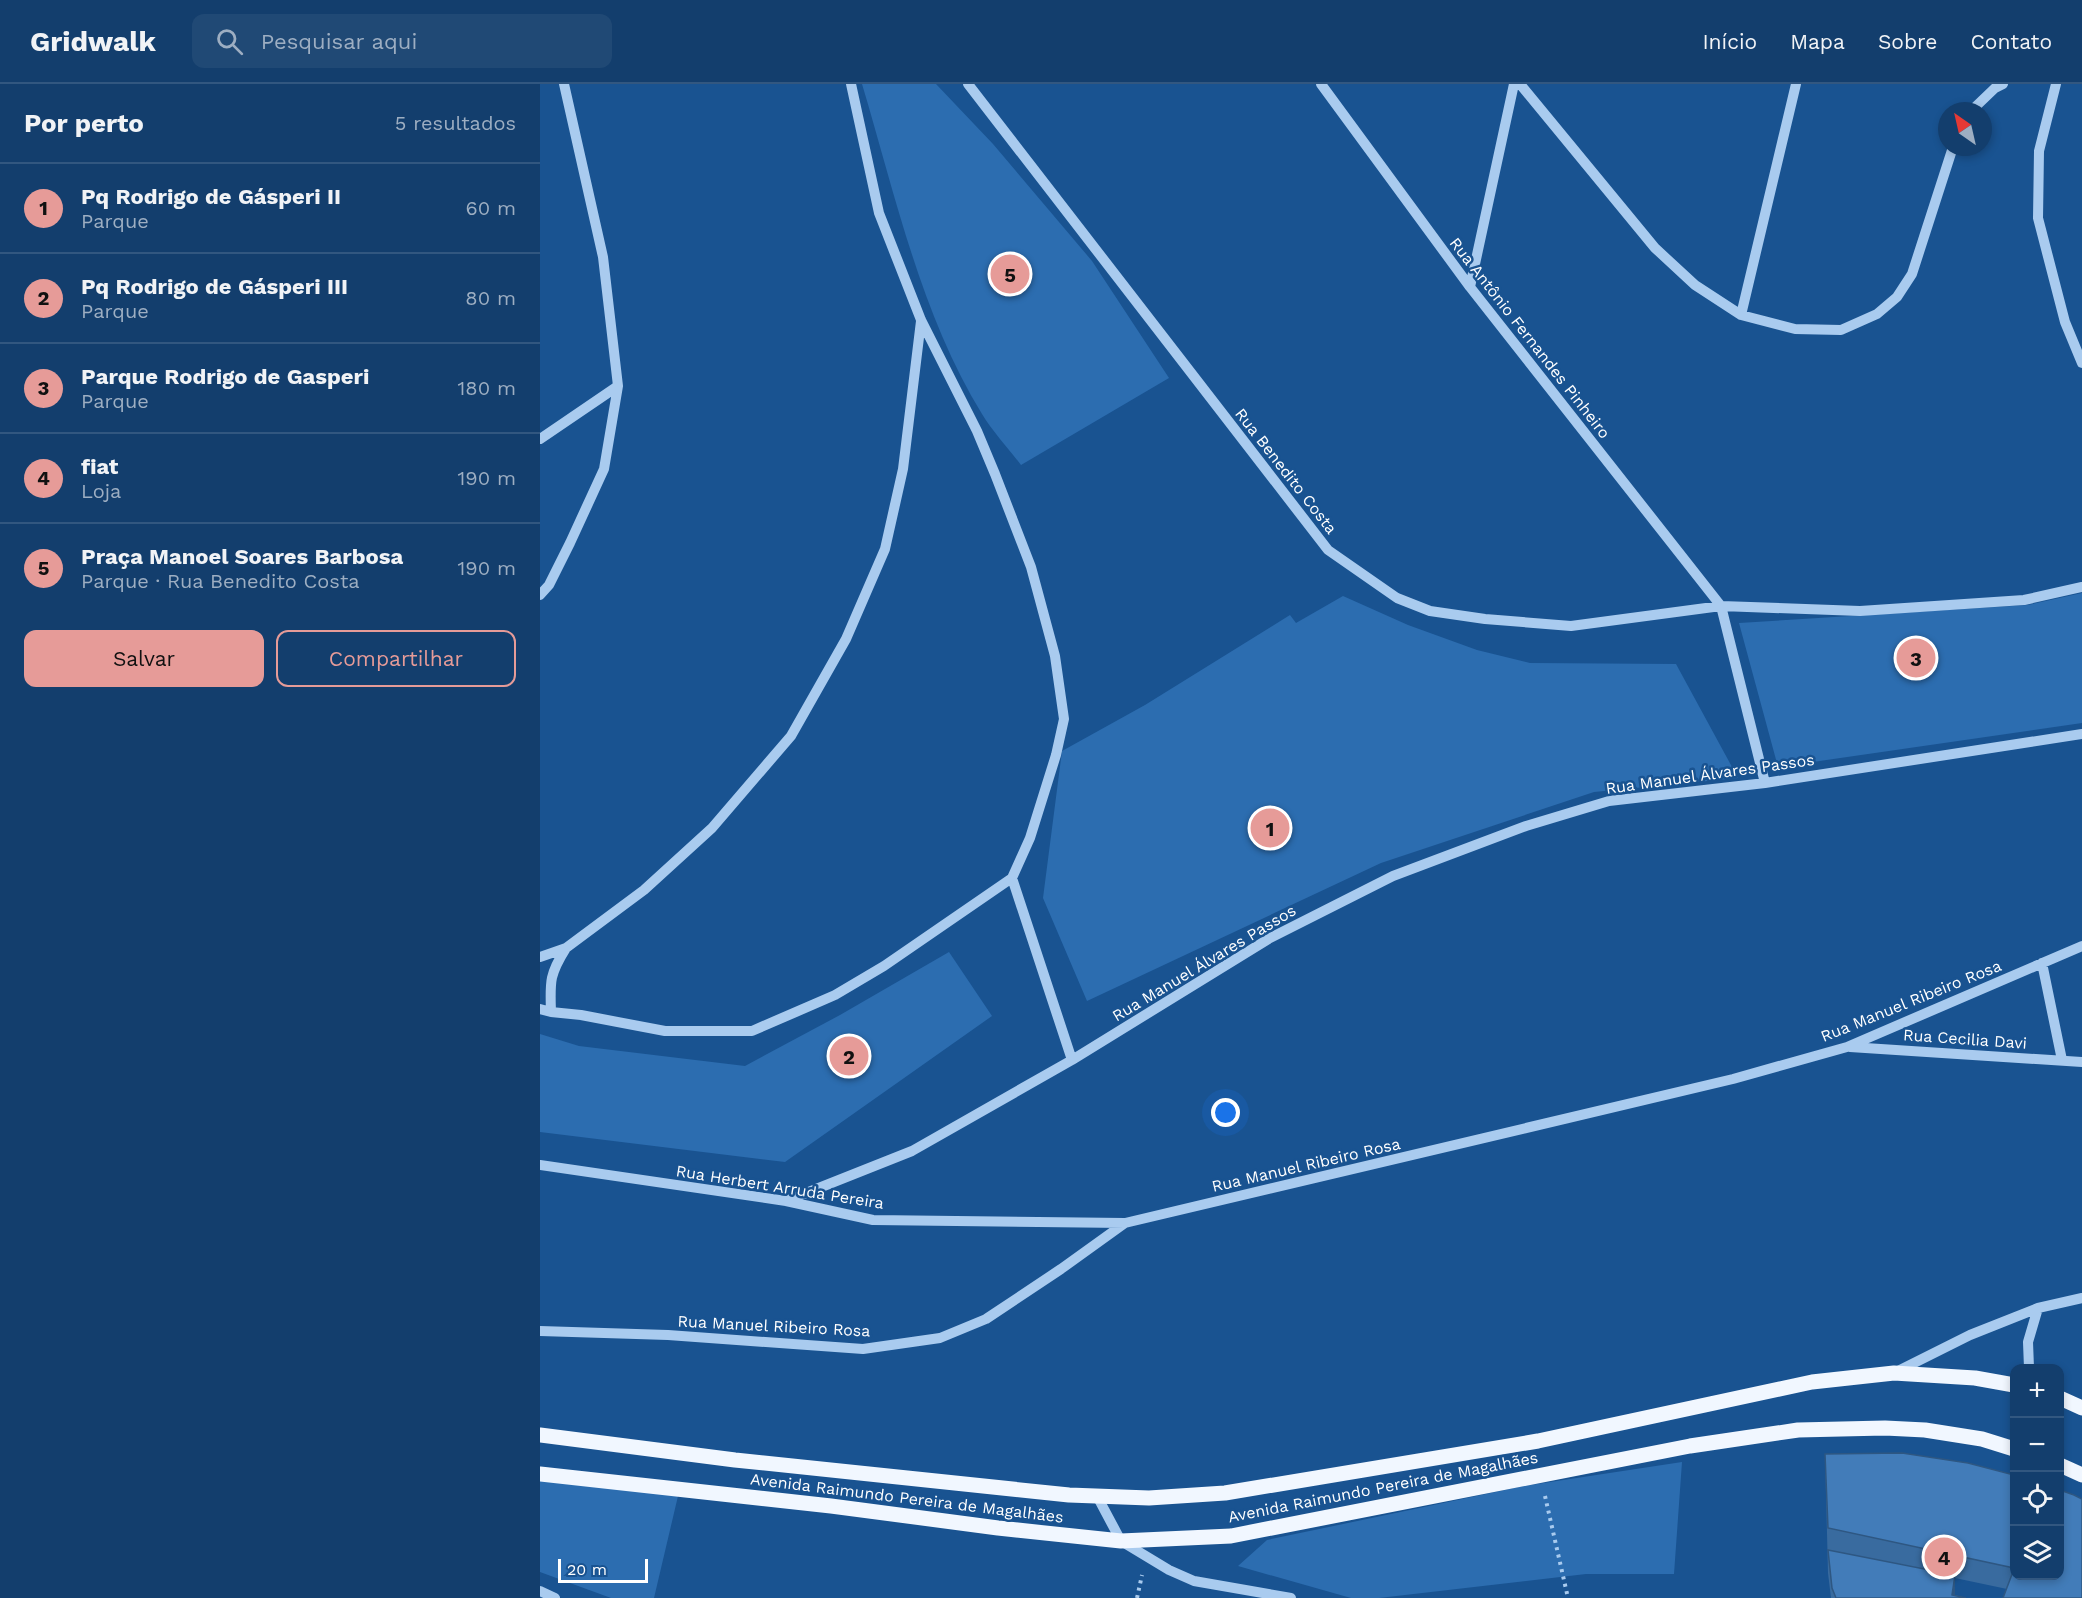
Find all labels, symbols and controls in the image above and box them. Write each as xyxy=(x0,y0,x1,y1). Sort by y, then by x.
search box xyxy=(192,14,612,68)
text: Gridwalk xyxy=(30,25,156,58)
icon: search xyxy=(213,25,246,58)
text: Pesquisar aqui xyxy=(261,29,417,54)
text: Início xyxy=(1702,29,1757,54)
text: Mapa xyxy=(1790,29,1845,54)
text: Sobre xyxy=(1878,29,1937,54)
text: Contato xyxy=(1970,29,2052,54)
north arrow xyxy=(1938,102,1992,156)
text: Por perto xyxy=(24,108,144,138)
text: 5 resultados xyxy=(395,111,516,135)
text: Pq Rodrigo de Gásperi II xyxy=(81,184,341,209)
text: 1 xyxy=(39,196,48,220)
text: 60 m xyxy=(466,196,516,220)
text: Parque xyxy=(81,209,149,233)
street label: Rua Antônio Fernandes Pinheiro xyxy=(1446,234,1614,442)
pin: 5 xyxy=(990,252,1030,297)
text: Pq Rodrigo de Gásperi III xyxy=(81,274,348,299)
text: 2 xyxy=(38,286,49,310)
text: 80 m xyxy=(465,286,516,310)
text: Parque xyxy=(81,299,149,323)
text: Parque Rodrigo de Gasperi xyxy=(81,364,369,389)
text: 3 xyxy=(38,376,49,400)
text: 180 m xyxy=(458,376,516,400)
text: Parque xyxy=(81,389,149,413)
street label: Rua Benedito Costa xyxy=(1231,404,1341,538)
text: fiat xyxy=(81,454,118,479)
text: 4 xyxy=(37,466,50,490)
text: 190 m xyxy=(458,466,516,490)
text: Loja xyxy=(81,479,121,503)
text: Praça Manoel Soares Barbosa xyxy=(81,544,403,569)
text: 5 xyxy=(38,556,49,580)
text: 190 m xyxy=(458,556,516,580)
text: Parque · Rua Benedito Costa xyxy=(81,569,360,593)
button: Salvar xyxy=(24,630,264,687)
button: Compartilhar xyxy=(276,630,516,687)
pin: 3 xyxy=(1896,636,1936,680)
street label: Rua Manuel Álvares Passos xyxy=(1604,750,1816,798)
pin: 1 xyxy=(1250,806,1290,850)
street label: Rua Manuel Álvares Passos xyxy=(1109,901,1299,1025)
street label: Rua Manuel Ribeiro Rosa xyxy=(1818,956,2004,1046)
street label: Rua Cecilia Davi xyxy=(1902,1025,2028,1053)
pin: 2 xyxy=(830,1034,868,1078)
your location xyxy=(1211,1098,1240,1127)
street label: Rua Manuel Ribeiro Rosa xyxy=(1210,1134,1402,1196)
street label: Rua Herbert Arruda Pereira xyxy=(675,1161,885,1213)
street label: Rua Manuel Ribeiro Rosa xyxy=(677,1311,871,1341)
map controls xyxy=(2010,1364,2064,1580)
button: + xyxy=(2010,1364,2064,1418)
button: − xyxy=(2010,1418,2064,1472)
street label: Avenida Raimundo Pereira de Magalhães xyxy=(1226,1448,1540,1526)
street label: Avenida Raimundo Pereira de Magalhães xyxy=(749,1469,1065,1527)
button: locate xyxy=(2010,1472,2064,1526)
button: layers xyxy=(2010,1526,2064,1580)
pin: 4 xyxy=(1924,1534,1964,1580)
scale bar xyxy=(558,1556,648,1584)
text: 20 m xyxy=(567,1560,607,1579)

